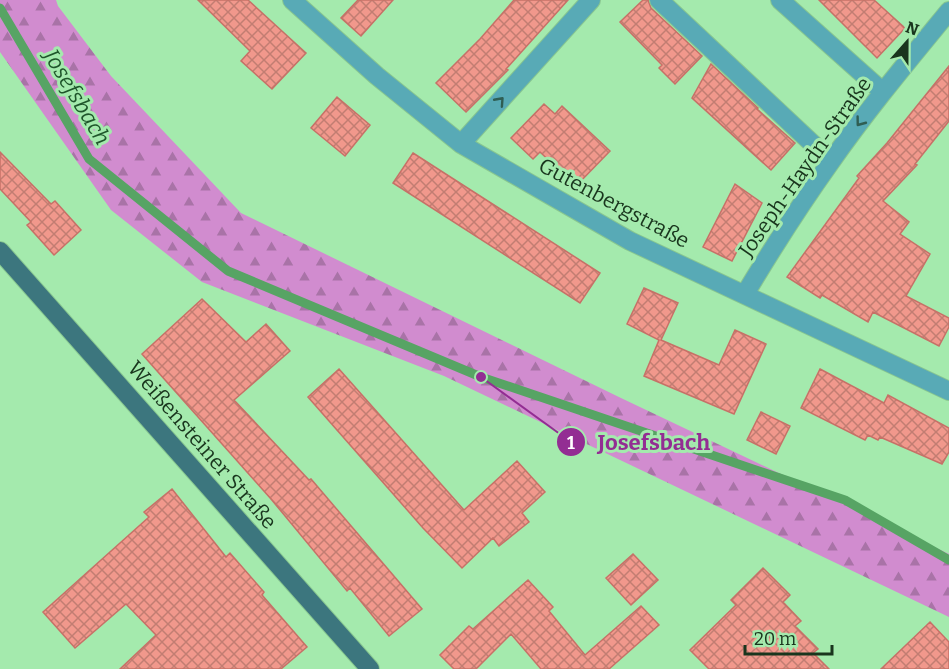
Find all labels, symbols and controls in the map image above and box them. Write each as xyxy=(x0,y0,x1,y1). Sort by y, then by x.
north arrow xyxy=(877,12,937,72)
text: N xyxy=(903,17,921,40)
water label: Josefsbach xyxy=(37,42,116,150)
street label: Joseph-Haydn-Straße xyxy=(732,72,877,263)
one-way arrow xyxy=(493,97,504,107)
one-way arrow xyxy=(856,116,867,127)
street label: Gutenbergstraße xyxy=(534,152,694,254)
street label: Weißensteiner Straße xyxy=(122,356,282,534)
callout: Josefsbach xyxy=(556,422,722,462)
text: Josefsbach xyxy=(597,429,710,456)
text: 1 xyxy=(567,432,575,454)
scale bar xyxy=(745,618,832,656)
text: 20 m xyxy=(754,628,796,650)

